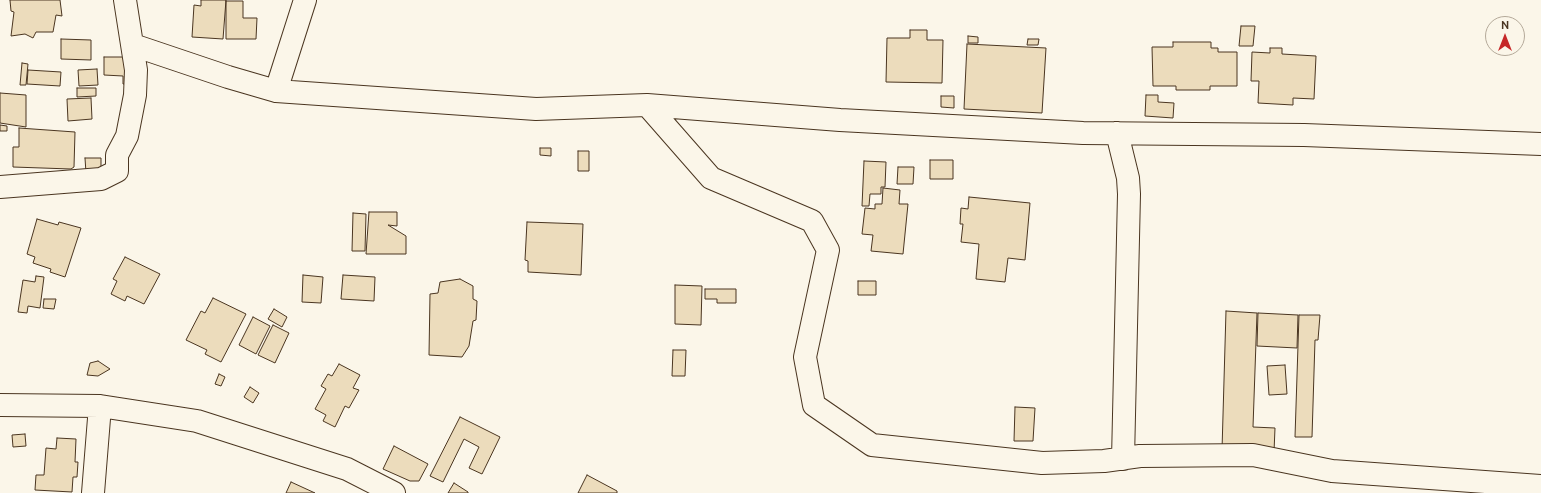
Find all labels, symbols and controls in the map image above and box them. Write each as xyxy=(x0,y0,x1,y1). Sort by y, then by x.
north arrow xyxy=(1485,16,1525,56)
text: N xyxy=(1501,19,1509,31)

